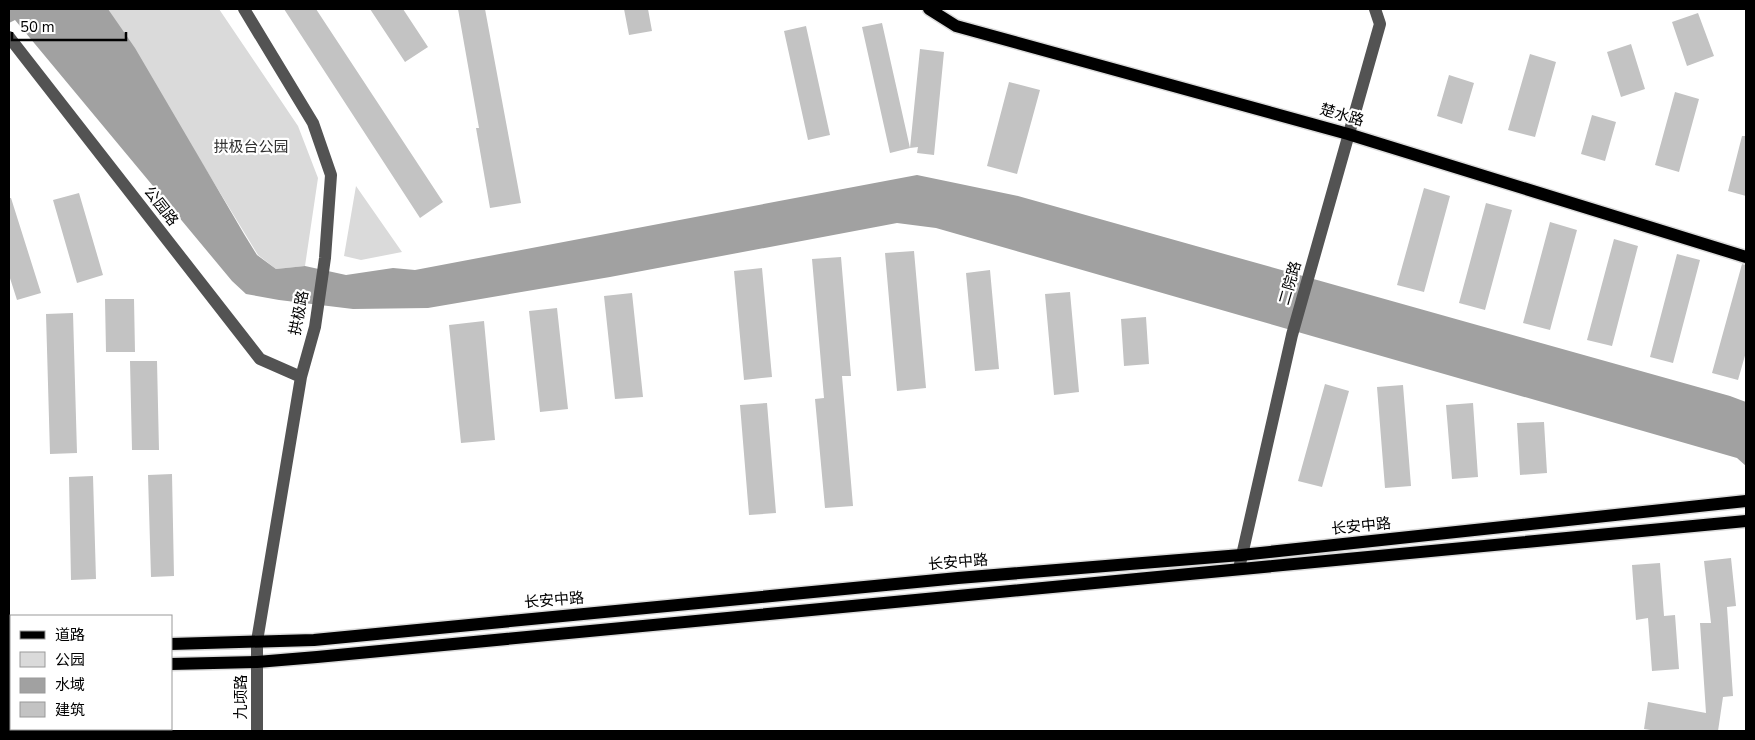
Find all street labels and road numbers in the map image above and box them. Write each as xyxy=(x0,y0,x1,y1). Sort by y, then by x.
street label: 楚水路 xyxy=(1318,99,1366,131)
street label: 公园路 xyxy=(139,182,183,230)
street label: 二院路 xyxy=(1274,259,1306,307)
street label: 拱极路 xyxy=(285,289,313,337)
street label: 长安中路 xyxy=(1330,513,1392,539)
street label: 长安中路 xyxy=(927,549,989,575)
street label: 长安中路 xyxy=(523,587,585,613)
street label: 九顷路 xyxy=(231,674,251,720)

